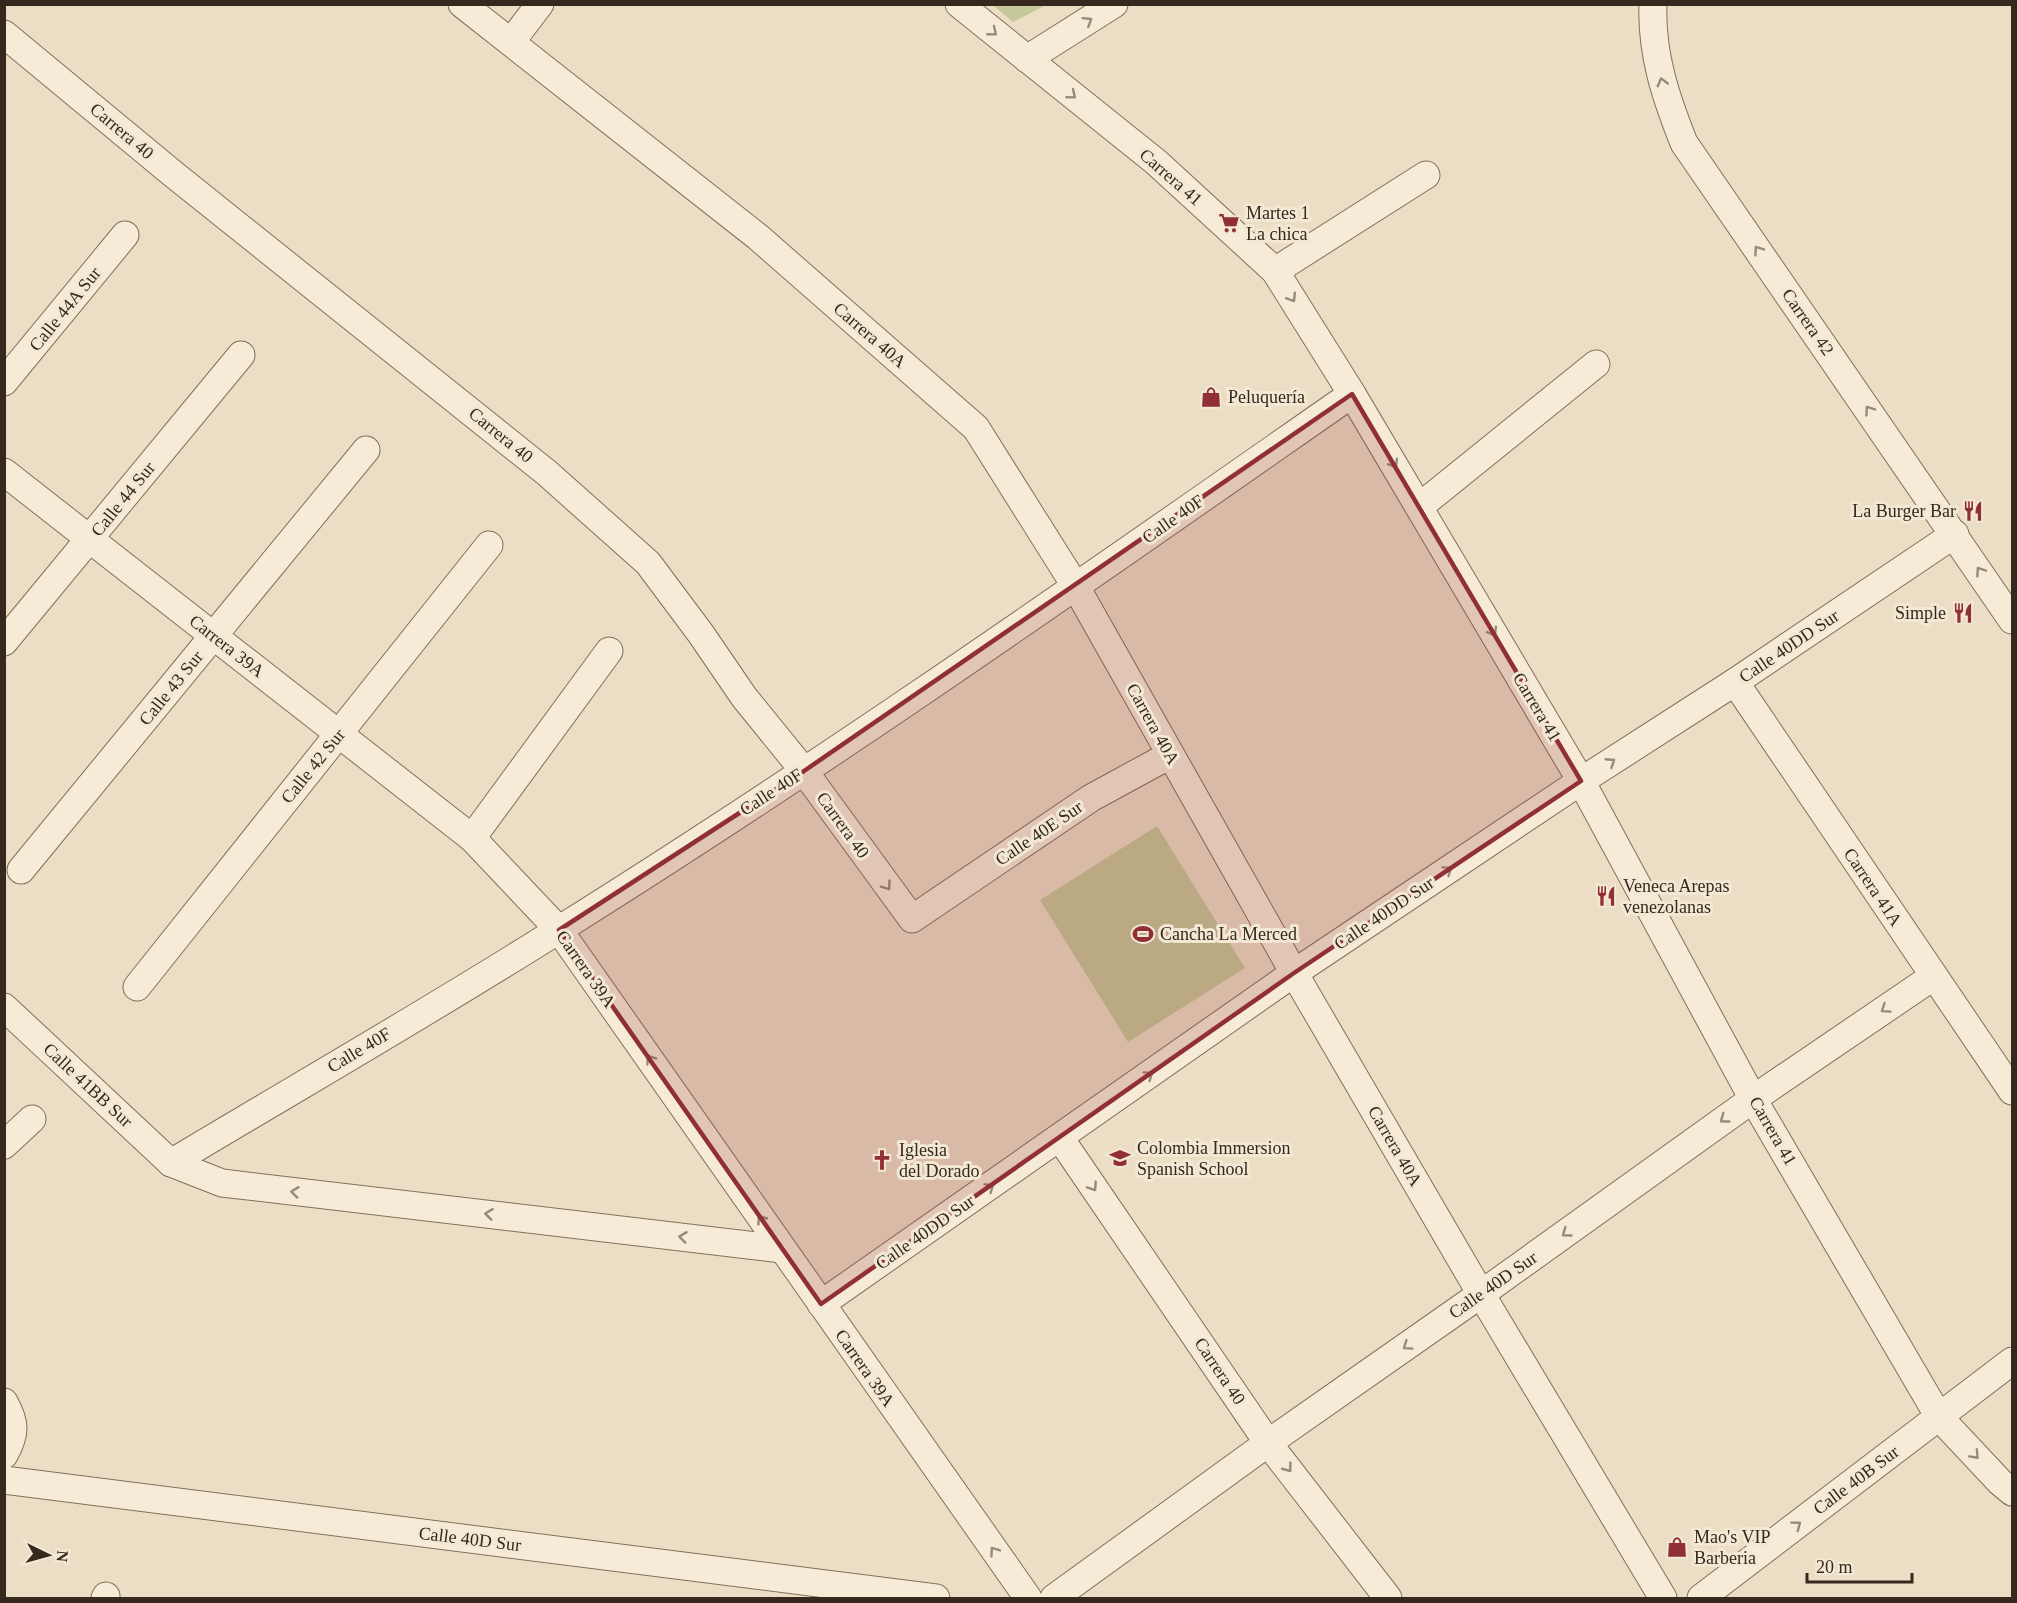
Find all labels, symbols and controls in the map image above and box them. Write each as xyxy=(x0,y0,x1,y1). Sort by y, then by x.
one-way arrow xyxy=(1082,16,1092,28)
one-way arrow xyxy=(986,24,997,35)
one-way arrow xyxy=(1657,77,1670,87)
one-way arrow xyxy=(1065,88,1076,99)
street label: Carrera 40 xyxy=(86,99,158,163)
street label: Carrera 41 xyxy=(1136,144,1206,210)
place label: Martes 1 La chica xyxy=(1246,203,1309,244)
supermarket icon: Martes 1 La chica xyxy=(1217,211,1241,235)
one-way arrow xyxy=(1754,246,1765,257)
street label: Calle 44A Sur xyxy=(25,263,105,355)
street label: Carrera 42 xyxy=(1778,285,1838,359)
one-way arrow xyxy=(1284,292,1296,302)
street label: Carrera 40A xyxy=(830,298,910,372)
shop icon: Peluquería xyxy=(1199,385,1223,409)
place label: Peluquería xyxy=(1228,387,1305,407)
street label: Carrera 40 xyxy=(465,403,537,467)
one-way arrow xyxy=(1865,406,1876,417)
street label: Calle 44 Sur xyxy=(87,458,159,540)
one-way arrow xyxy=(1386,458,1398,468)
street label: Calle 40F xyxy=(1138,491,1208,547)
restaurant icon: La Burger Bar xyxy=(1961,499,1985,523)
place label: La Burger Bar xyxy=(1852,501,1956,521)
one-way arrow xyxy=(1976,567,1987,578)
restaurant icon: Simple xyxy=(1951,601,1975,625)
place label: Simple xyxy=(1895,603,1946,623)
street label: Calle 40DD Sur xyxy=(1735,605,1843,687)
street label: Carrera 39A xyxy=(186,611,268,681)
one-way arrow xyxy=(1486,626,1497,636)
street label: Calle 43 Sur xyxy=(135,647,207,729)
street label: Carrera 41 xyxy=(1509,669,1565,745)
street label: Carrera 40A xyxy=(1123,680,1183,768)
street label: Calle 42 Sur xyxy=(277,725,349,807)
one-way arrow xyxy=(1605,757,1615,769)
street label: Calle 40F xyxy=(736,764,806,820)
street label: Carrera 40 xyxy=(812,788,874,862)
street label: Calle 40E Sur xyxy=(992,796,1086,870)
street label: Carrera 41A xyxy=(1840,844,1906,930)
one-way arrow xyxy=(1442,866,1453,877)
street label: Calle 40DD Sur xyxy=(1330,872,1438,954)
place label: Veneca Arepas venezolanas xyxy=(1623,876,1729,917)
one-way arrow xyxy=(880,879,891,890)
restaurant icon: Veneca Arepas venezolanas xyxy=(1594,884,1618,908)
sports icon: Cancha La Merced xyxy=(1131,922,1155,946)
place label: Cancha La Merced xyxy=(1160,924,1297,944)
street label: Carrera 39A xyxy=(552,927,620,1011)
one-way arrow xyxy=(1881,1002,1892,1013)
street label: Calle 40F xyxy=(324,1023,394,1077)
street label: Calle 41BB Sur xyxy=(39,1039,137,1131)
one-way arrow xyxy=(646,1055,657,1066)
one-way arrow xyxy=(1143,1071,1154,1082)
street label: Carrera 41 xyxy=(1745,1093,1801,1169)
street label: Carrera 40A xyxy=(1364,1102,1426,1190)
one-way arrow xyxy=(1720,1112,1731,1123)
place label: Colombia Immersion Spanish School xyxy=(1137,1138,1290,1179)
place label: Iglesia del Dorado xyxy=(899,1140,979,1181)
school or university icon: Colombia Immersion Spanish School xyxy=(1108,1146,1132,1170)
church icon: Iglesia del Dorado xyxy=(870,1148,894,1172)
one-way arrow xyxy=(1086,1180,1097,1191)
one-way arrow xyxy=(983,1183,994,1194)
one-way arrow xyxy=(291,1186,300,1198)
street label: Calle 40DD Sur xyxy=(872,1191,978,1273)
one-way arrow xyxy=(484,1209,493,1221)
one-way arrow xyxy=(757,1215,768,1226)
one-way arrow xyxy=(1561,1226,1572,1237)
one-way arrow xyxy=(678,1231,687,1244)
street label: Calle 40D Sur xyxy=(1445,1247,1541,1323)
street label: Carrera 39A xyxy=(831,1326,899,1410)
street label: Carrera 40 xyxy=(1190,1334,1250,1408)
one-way arrow xyxy=(1403,1339,1414,1350)
street label: Calle 40B Sur xyxy=(1809,1441,1903,1519)
one-way arrow xyxy=(1967,1448,1978,1459)
one-way arrow xyxy=(1280,1461,1291,1472)
one-way arrow xyxy=(1791,1521,1802,1532)
street label: Calle 40D Sur xyxy=(418,1523,522,1555)
north arrow xyxy=(18,1525,78,1585)
place label: Mao's VIP Barberia xyxy=(1694,1527,1770,1568)
shop icon: Mao's VIP Barberia xyxy=(1665,1535,1689,1559)
one-way arrow xyxy=(990,1546,1001,1557)
scale bar xyxy=(1807,1546,1912,1584)
text: N xyxy=(53,1550,71,1563)
text: 20 m xyxy=(1816,1557,1853,1577)

